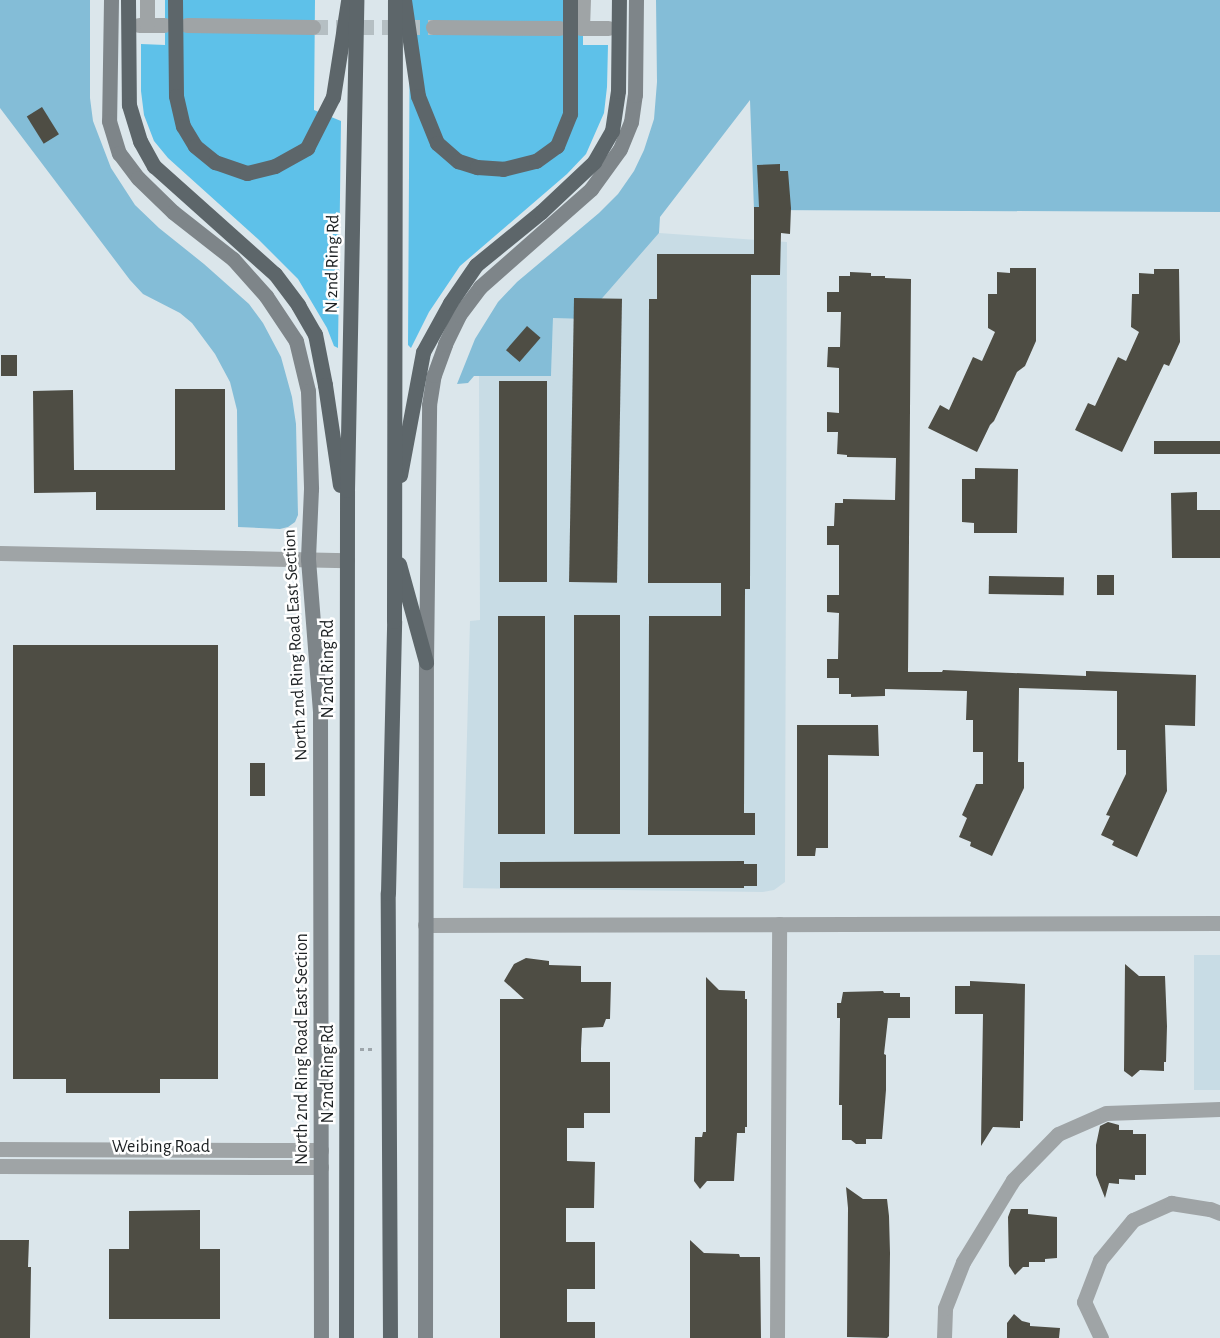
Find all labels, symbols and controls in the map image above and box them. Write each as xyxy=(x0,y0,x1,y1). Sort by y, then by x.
street label: N 2nd Ring Rd xyxy=(321,214,345,314)
street label: North 2nd Ring Road East Section xyxy=(279,529,313,761)
street label: N 2nd Ring Rd xyxy=(317,619,339,719)
street label: North 2nd Ring Road East Section xyxy=(291,933,313,1165)
street label: N 2nd Ring Rd xyxy=(317,1024,339,1124)
street label: Weibing Road xyxy=(112,1136,210,1158)

